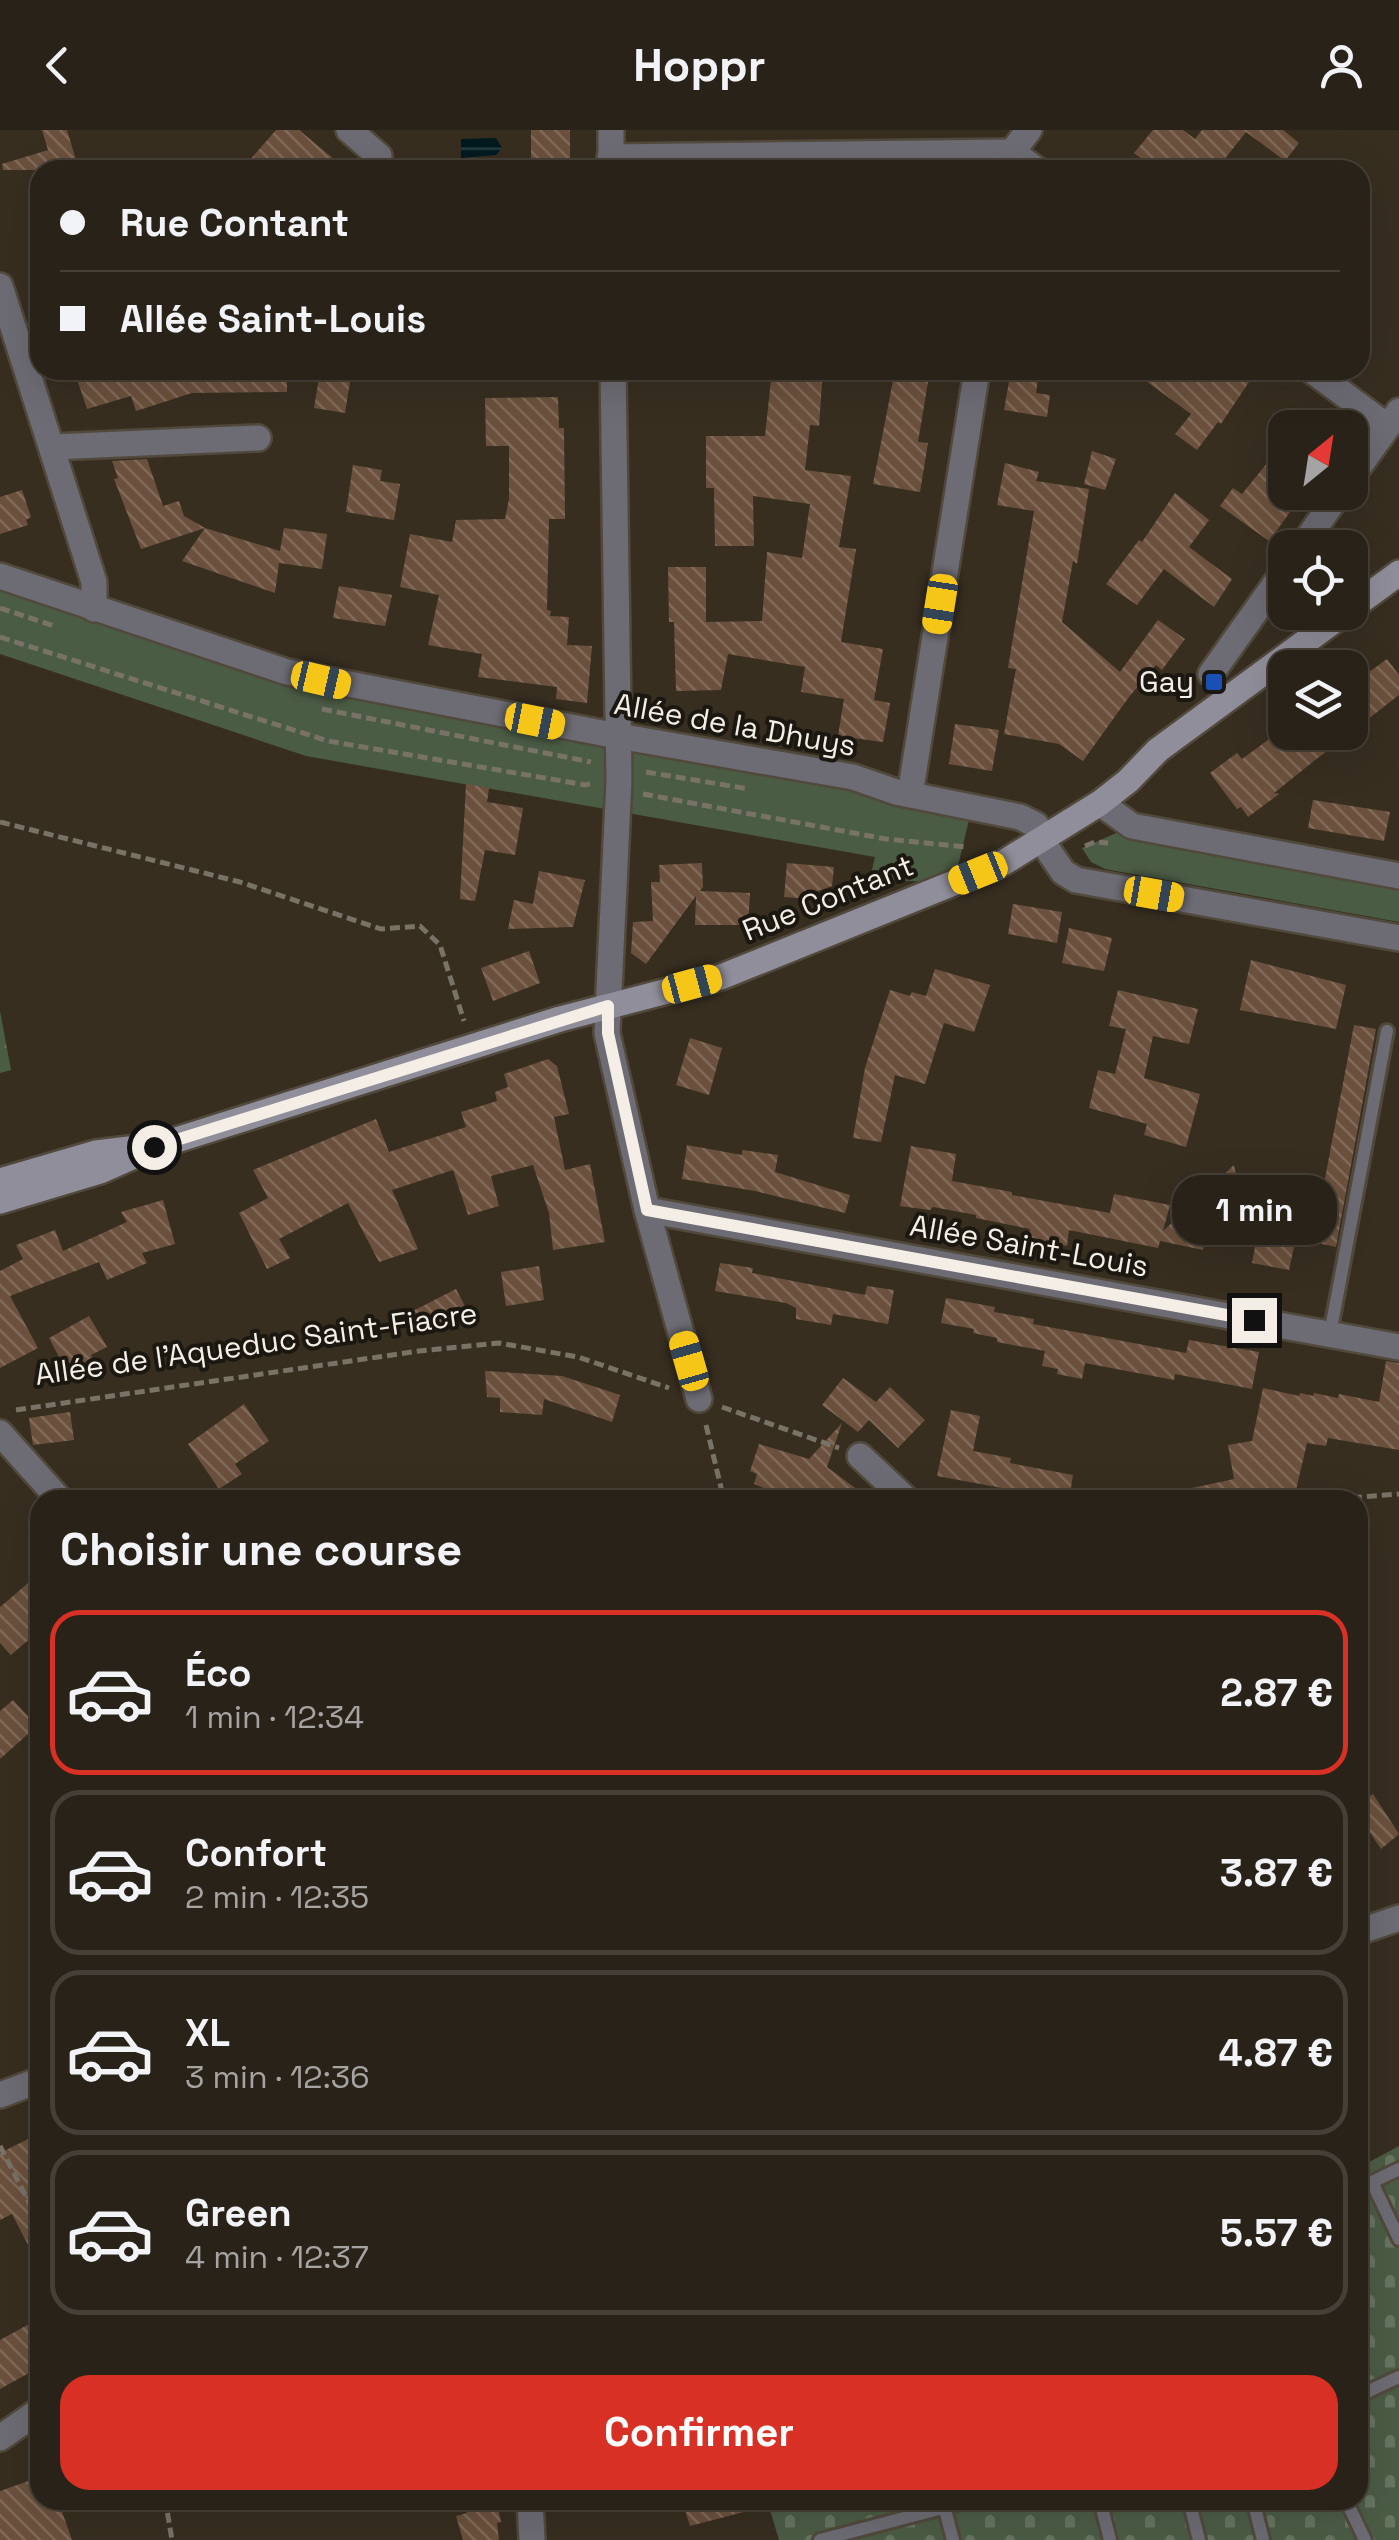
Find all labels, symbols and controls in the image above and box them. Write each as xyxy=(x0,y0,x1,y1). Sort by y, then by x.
text: Hoppr xyxy=(633,37,766,94)
icon: back xyxy=(30,38,85,93)
icon: person xyxy=(1314,38,1369,93)
text: Rue Contant xyxy=(120,199,349,247)
text: Allée Saint-Louis xyxy=(120,295,426,343)
north arrow xyxy=(1268,410,1368,510)
map controls xyxy=(1268,410,1368,750)
button: locate xyxy=(1268,530,1368,630)
car xyxy=(920,572,960,636)
button: layers xyxy=(1268,650,1368,750)
car xyxy=(288,659,354,701)
place label: Gay xyxy=(1139,662,1194,701)
marker: Gay xyxy=(1203,671,1225,693)
street label: Allée de la Dhuys xyxy=(611,684,859,765)
car xyxy=(503,701,567,741)
street label: Rue Contant xyxy=(736,846,919,950)
car xyxy=(945,848,1011,898)
car xyxy=(1122,874,1186,914)
car xyxy=(659,962,725,1006)
route start xyxy=(132,1125,177,1170)
callout: 1 min xyxy=(1172,1175,1336,1245)
text: 1 min xyxy=(1215,1190,1294,1230)
street label: Allée Saint-Louis xyxy=(907,1205,1151,1286)
street label: Allée de l'Aqueduc Saint-Fiacre xyxy=(32,1293,480,1394)
route end xyxy=(1232,1298,1277,1343)
car xyxy=(666,1328,712,1394)
text: Choisir une course xyxy=(60,1521,462,1578)
icon: car xyxy=(65,1648,155,1738)
text: Éco xyxy=(185,1649,252,1697)
text: 2.87 € xyxy=(1220,1669,1333,1717)
text: 1 min · 12:34 xyxy=(185,1697,364,1737)
icon: car xyxy=(65,1828,155,1918)
text: Confort xyxy=(185,1829,327,1877)
text: 3.87 € xyxy=(1220,1849,1333,1897)
text: 2 min · 12:35 xyxy=(185,1877,369,1917)
icon: car xyxy=(65,2008,155,2098)
text: XL xyxy=(185,2009,230,2057)
text: 4.87 € xyxy=(1219,2029,1333,2077)
text: 3 min · 12:36 xyxy=(185,2057,370,2097)
icon: car xyxy=(65,2188,155,2278)
text: Green xyxy=(185,2189,292,2237)
text: 5.57 € xyxy=(1220,2209,1333,2257)
text: 4 min · 12:37 xyxy=(185,2237,369,2277)
button: Confirmer xyxy=(60,2375,1338,2490)

